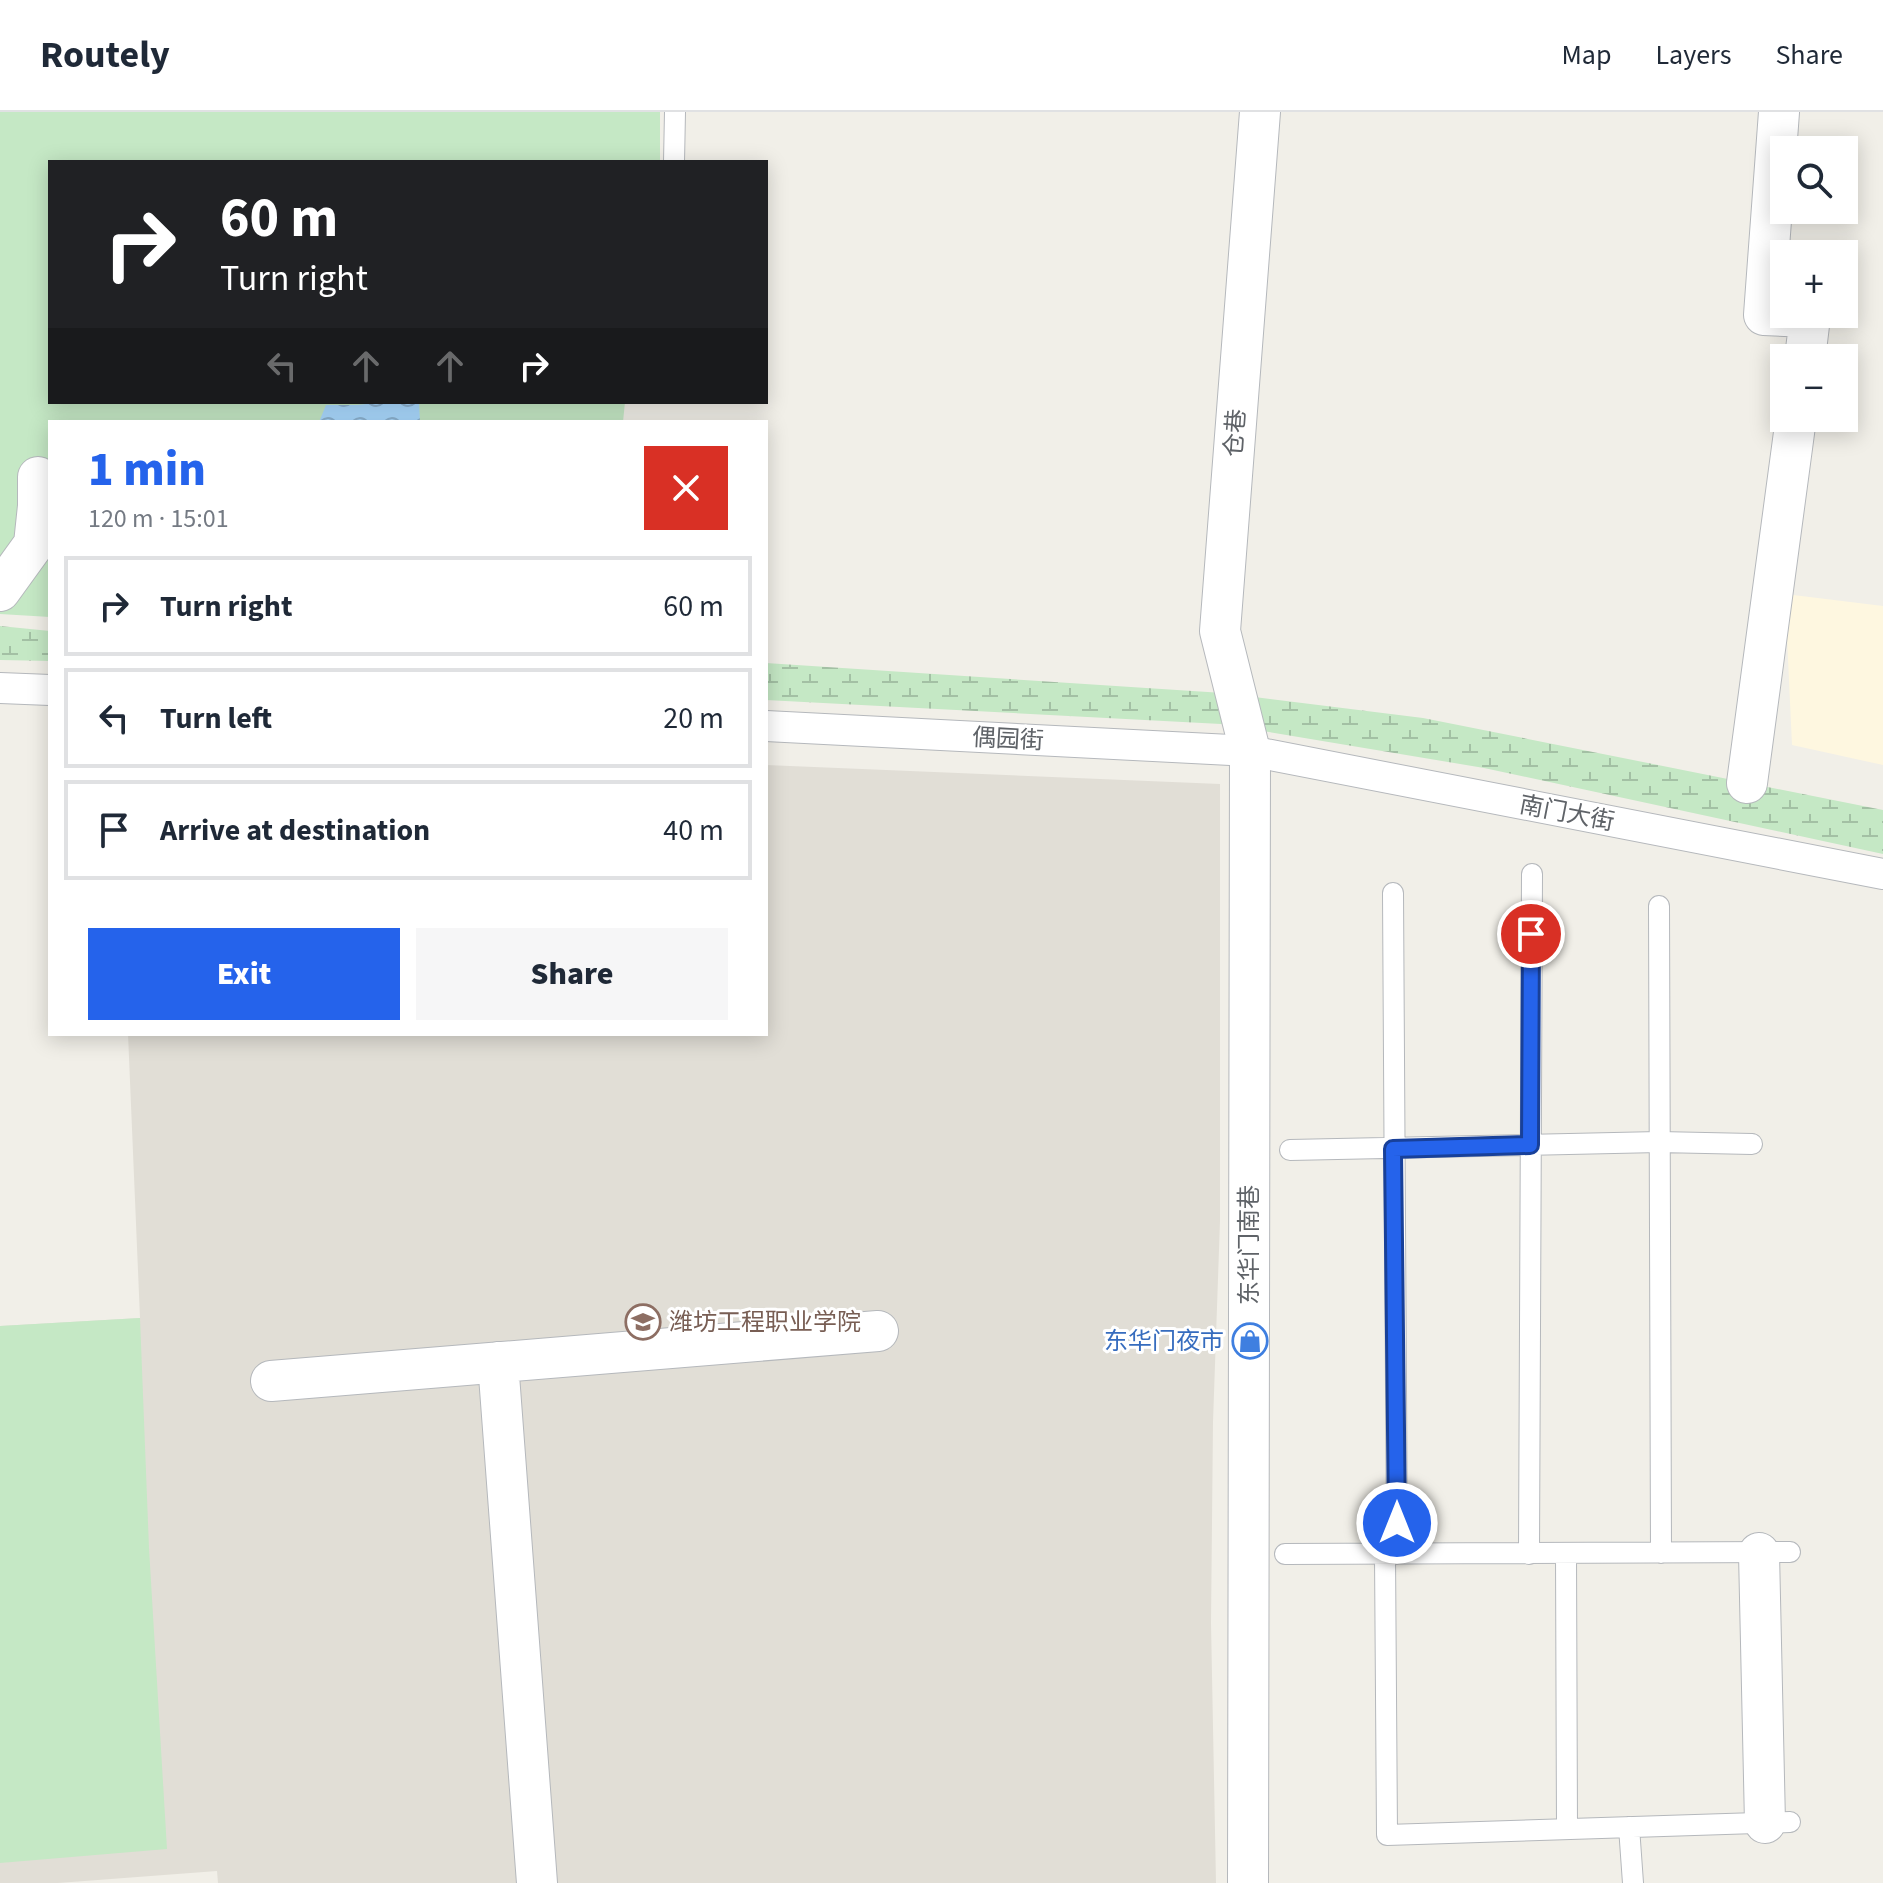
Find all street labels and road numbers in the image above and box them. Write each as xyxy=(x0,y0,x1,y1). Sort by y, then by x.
street label: 仓巷 xyxy=(1216,408,1255,458)
street label: 偶园街 xyxy=(971,720,1045,759)
street label: 南门大街 xyxy=(1516,787,1617,840)
street label: 东华门南巷 xyxy=(1232,1185,1267,1305)

